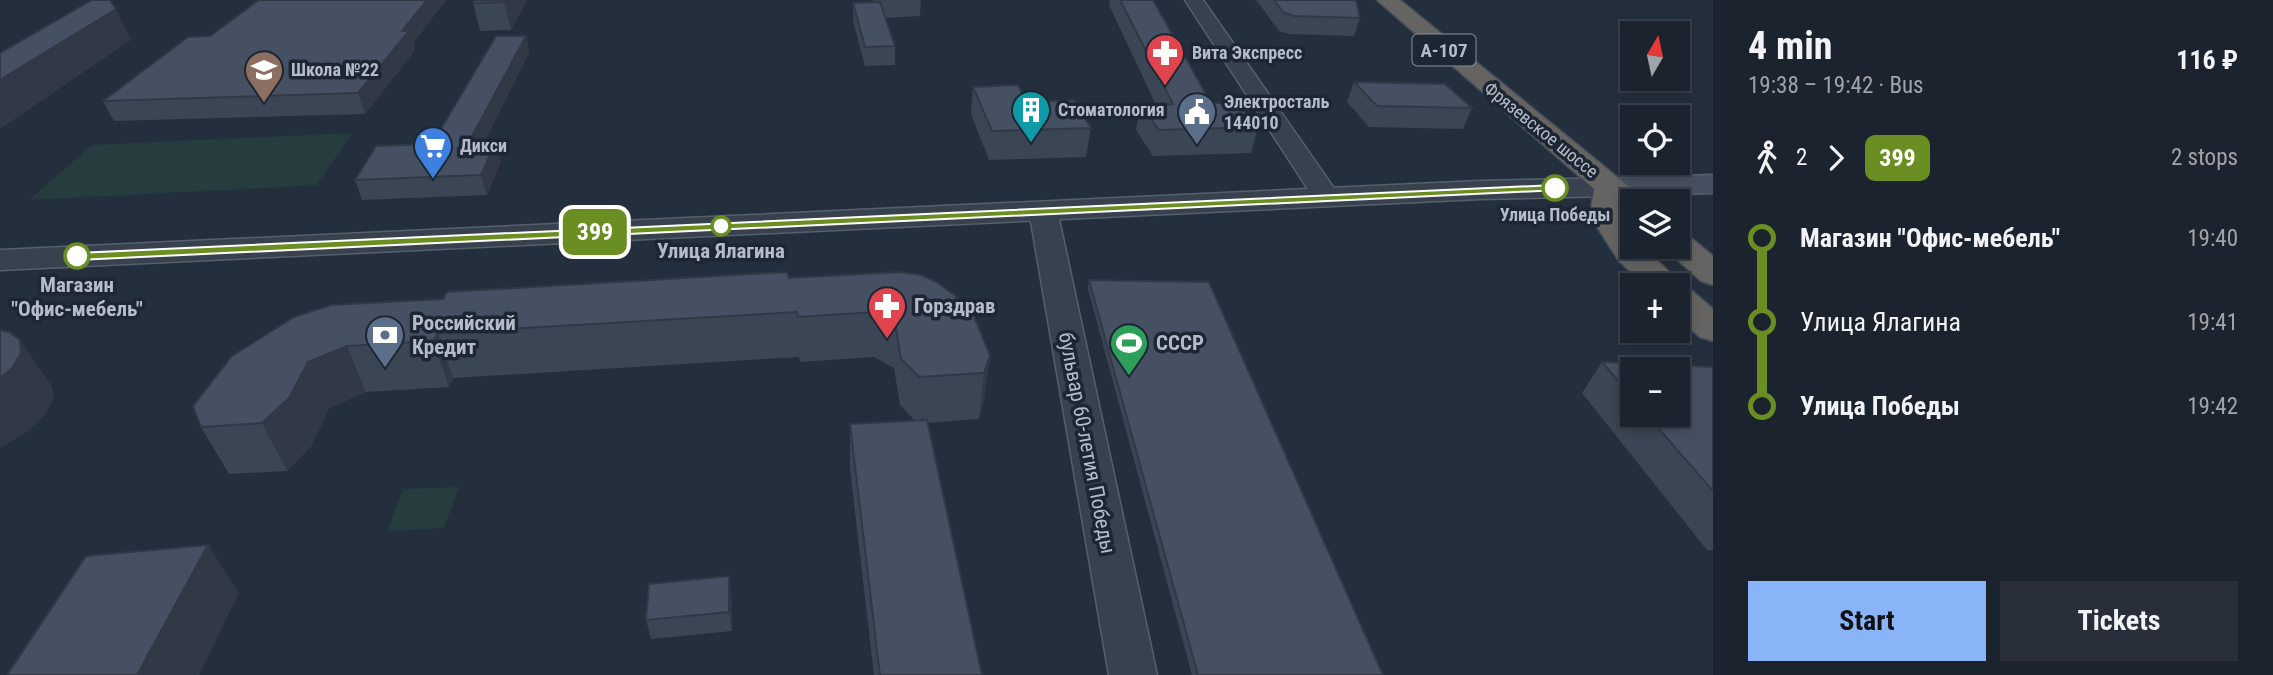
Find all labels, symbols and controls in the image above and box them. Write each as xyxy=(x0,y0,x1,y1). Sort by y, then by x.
north arrow xyxy=(1620,21,1690,91)
map controls xyxy=(1620,21,1690,427)
text: 4 min xyxy=(1748,24,1832,68)
pharmacy icon: Вита Экспресс xyxy=(1144,32,1186,87)
road number: А-107 xyxy=(1412,34,1476,66)
place label: Вита Экспресс xyxy=(1192,42,1302,63)
text: 116 ₽ xyxy=(2176,45,2238,75)
school or university icon: Школа №22 xyxy=(243,49,285,104)
place label: Школа №22 xyxy=(291,59,379,80)
text: 19:38 – 19:42 · Bus xyxy=(1748,72,1924,99)
street label: Фрязевское шоссе xyxy=(1480,77,1602,182)
building icon: Стоматология xyxy=(1010,89,1052,144)
public building icon: Электросталь 144010 xyxy=(1176,91,1218,146)
place label: Электросталь 144010 xyxy=(1224,91,1330,133)
place label: Стоматология xyxy=(1058,99,1165,120)
button: locate xyxy=(1620,105,1690,175)
supermarket icon: Дикси xyxy=(412,125,454,180)
place label: Дикси xyxy=(460,135,507,156)
icon: walk xyxy=(1748,139,1786,177)
icon: forward xyxy=(1817,139,1855,177)
text: 2 xyxy=(1796,144,1807,171)
text: 399 xyxy=(1879,144,1916,172)
text: 2 stops xyxy=(2171,144,2238,171)
marker: Улица Победы xyxy=(1542,175,1568,201)
button: layers xyxy=(1620,189,1690,259)
place label: Улица Победы xyxy=(1500,204,1610,225)
line badge: 399 xyxy=(555,209,635,255)
marker: Улица Ялагина xyxy=(711,216,731,236)
text: 399 xyxy=(577,218,613,246)
text: Магазин "Офис-мебель" xyxy=(1800,223,2060,253)
text: 19:40 xyxy=(2187,225,2238,252)
place label: Улица Ялагина xyxy=(657,239,785,263)
marker: Магазин "Офис-мебель" xyxy=(64,243,90,269)
place label: Магазин "Офис-мебель" xyxy=(11,273,143,321)
button: + xyxy=(1620,273,1690,343)
pharmacy icon: Горздрав xyxy=(866,285,908,340)
place label: Горздрав xyxy=(914,294,995,318)
text: Улица Ялагина xyxy=(1800,307,1961,337)
text: 19:41 xyxy=(2187,309,2238,336)
place label: Российский Кредит xyxy=(412,311,516,359)
bank icon: Российский Кредит xyxy=(364,314,406,369)
sports icon: СССР xyxy=(1108,322,1150,377)
street label: бульвар 60-летия Победы xyxy=(1054,330,1120,556)
place label: СССР xyxy=(1156,331,1204,355)
button: − xyxy=(1620,357,1690,427)
text: Улица Победы xyxy=(1800,391,1960,421)
text: 19:42 xyxy=(2187,393,2238,420)
button: Start xyxy=(1748,581,1986,661)
button: Tickets xyxy=(2000,581,2238,661)

